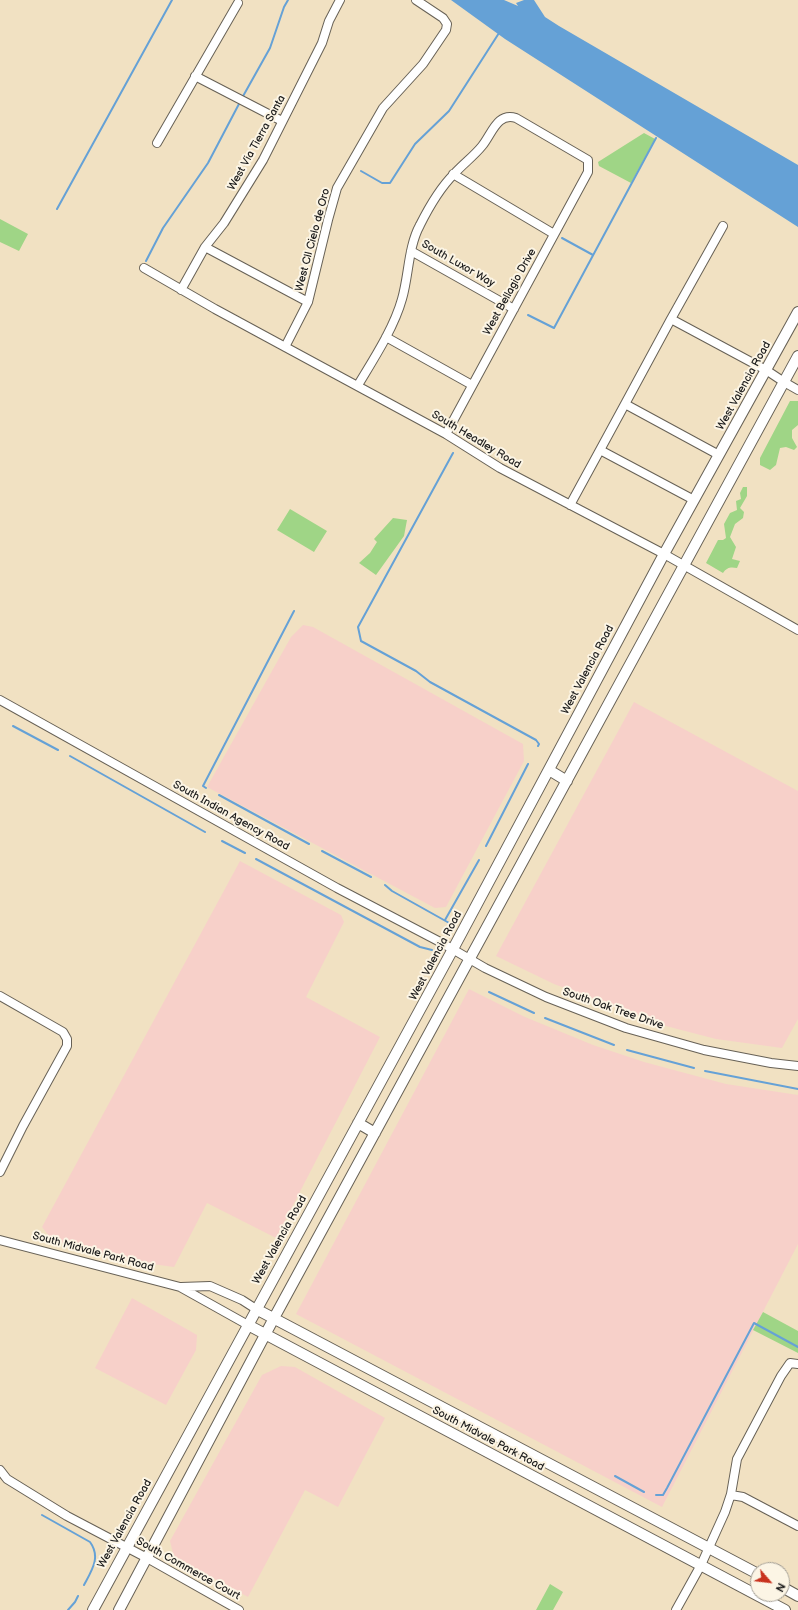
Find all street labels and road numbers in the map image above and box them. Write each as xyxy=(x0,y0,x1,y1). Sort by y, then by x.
street label: West Via Tierra Santa xyxy=(225,93,289,193)
street label: West Cll Cielo de Oro xyxy=(293,187,333,293)
street label: South Luxor Way xyxy=(419,238,497,290)
street label: West Bellagio Drive xyxy=(481,246,539,338)
street label: West Valencia Road xyxy=(714,339,774,433)
street label: South Headley Road xyxy=(429,408,523,472)
street label: West Valencia Road xyxy=(559,623,617,717)
street label: South Indian Agency Road xyxy=(170,778,292,854)
street label: West Valencia Road xyxy=(407,909,465,1003)
street label: South Oak Tree Drive xyxy=(561,986,665,1032)
street label: West Valencia Road xyxy=(250,1193,310,1287)
street label: South Midvale Park Road xyxy=(31,1229,155,1275)
street label: South Midvale Park Road xyxy=(430,1404,546,1474)
street label: West Valencia Road xyxy=(95,1477,155,1571)
street label: South Commerce Court xyxy=(134,1535,242,1603)

